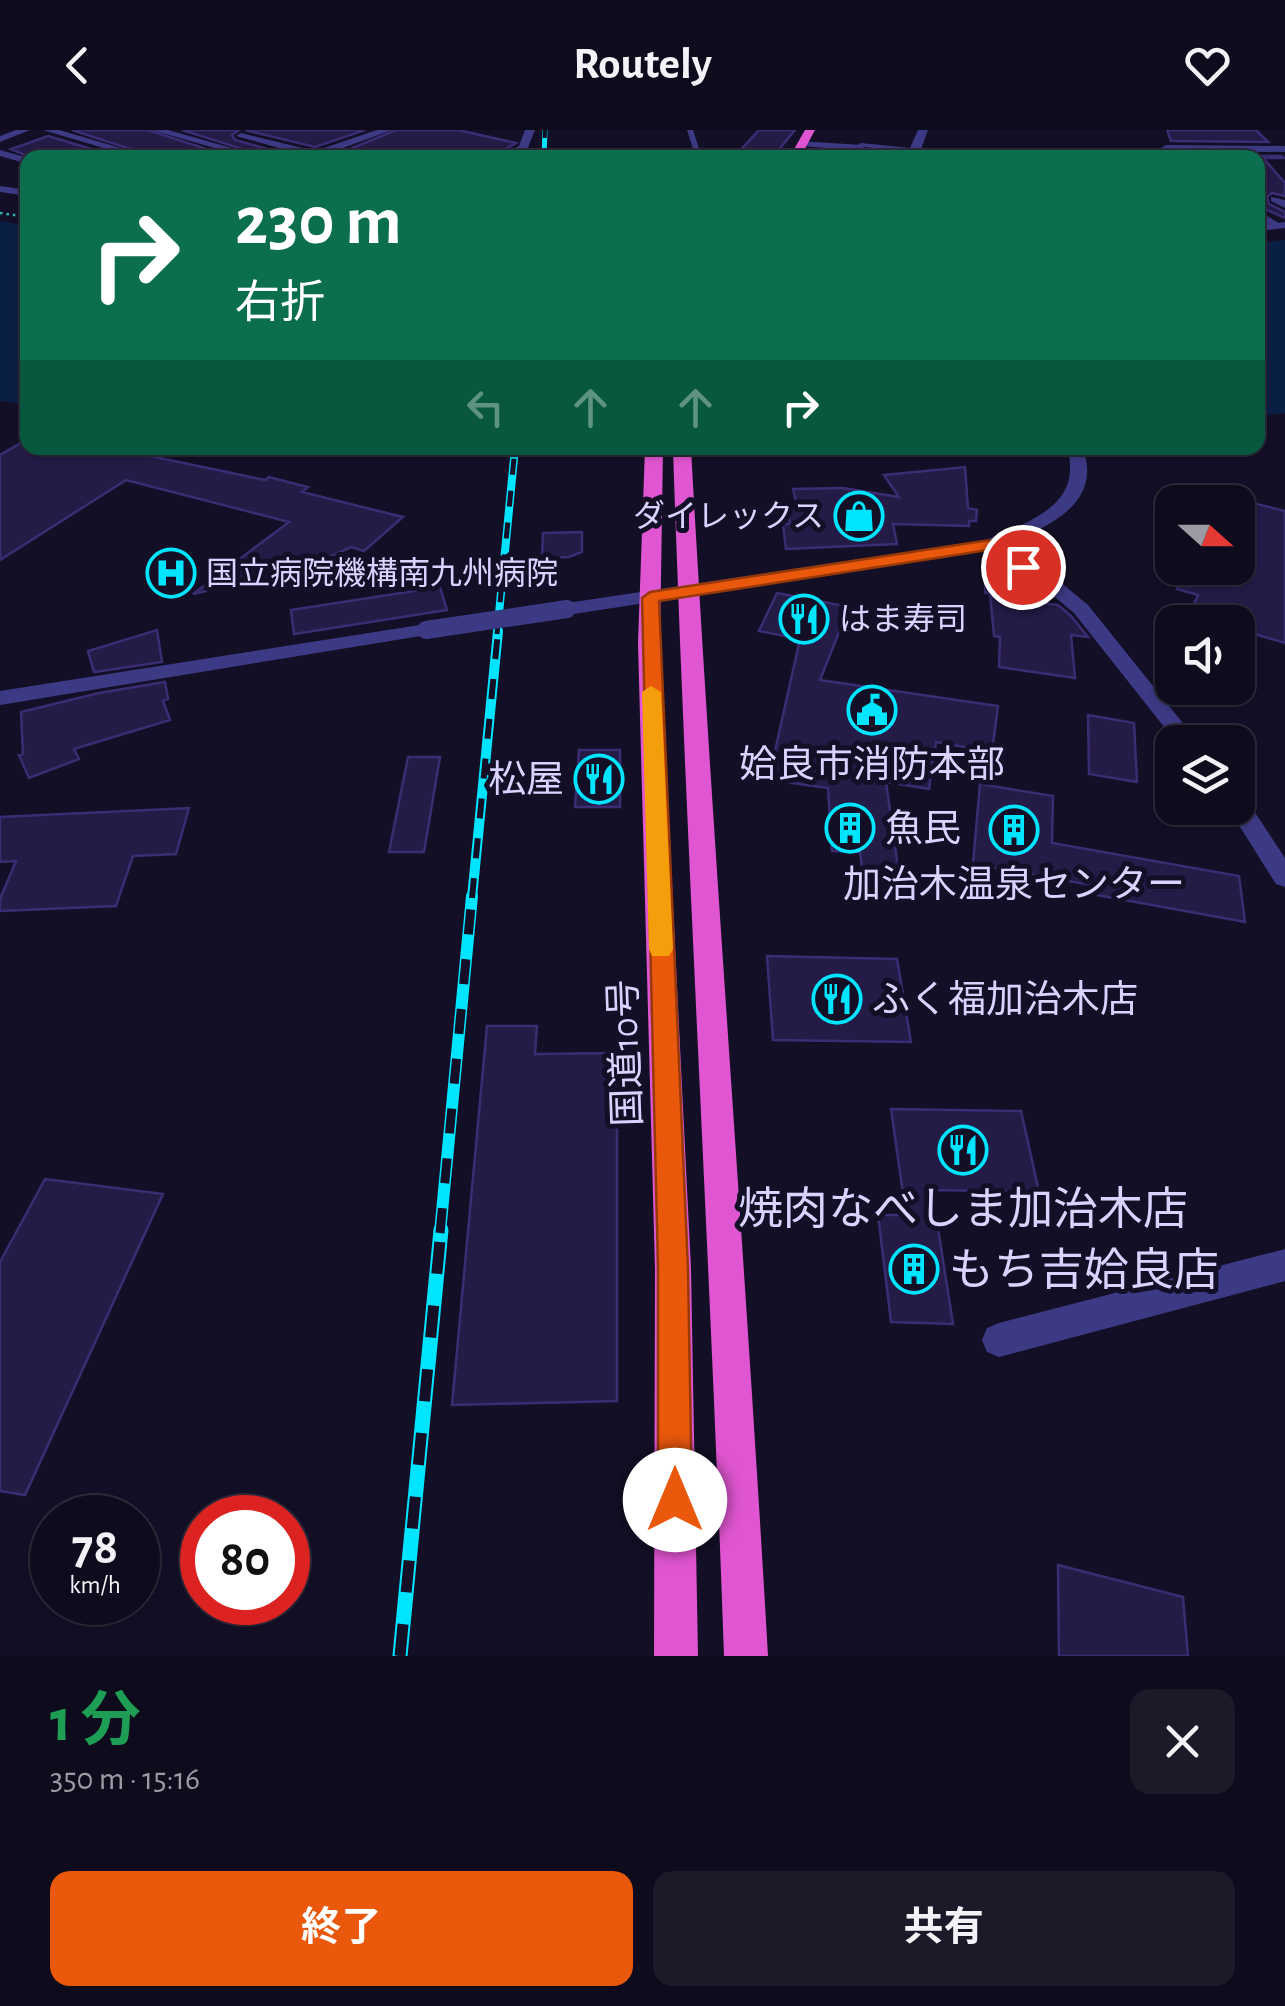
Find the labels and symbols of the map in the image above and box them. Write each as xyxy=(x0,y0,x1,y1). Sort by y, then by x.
north arrow xyxy=(1155,485,1255,585)
shop icon: ダイレックス xyxy=(833,490,885,542)
place label: ダイレックス xyxy=(633,499,824,533)
pin xyxy=(981,525,1066,610)
hospital icon: 国立病院機構南九州病院 xyxy=(145,547,197,599)
place label: 国立病院機構南九州病院 xyxy=(206,556,558,590)
restaurant icon: はま寿司 xyxy=(778,593,830,645)
place label: はま寿司 xyxy=(839,603,967,636)
public building icon: 姶良市消防本部 xyxy=(846,684,898,736)
place label: 姶良市消防本部 xyxy=(739,744,1005,785)
restaurant icon: 松屋 xyxy=(573,753,625,805)
place label: 松屋 xyxy=(488,760,564,800)
building icon: 魚民 xyxy=(824,802,876,854)
building icon: 加治木温泉センター xyxy=(988,804,1040,856)
place label: 魚民 xyxy=(885,808,961,849)
place label: 加治木温泉センター xyxy=(843,864,1185,905)
restaurant icon: ふく福加治木店 xyxy=(811,973,863,1025)
street label: 国道10号 xyxy=(603,979,649,1127)
place label: ふく福加治木店 xyxy=(872,979,1138,1020)
restaurant icon: 焼肉なべしま加治木店 xyxy=(937,1124,989,1176)
place label: 焼肉なべしま加治木店 xyxy=(738,1186,1188,1233)
building icon: もち吉姶良店 xyxy=(888,1243,940,1295)
place label: もち吉姶良店 xyxy=(949,1247,1219,1294)
position arrow xyxy=(623,1448,727,1552)
speed limit sign: 80 xyxy=(180,1495,310,1625)

